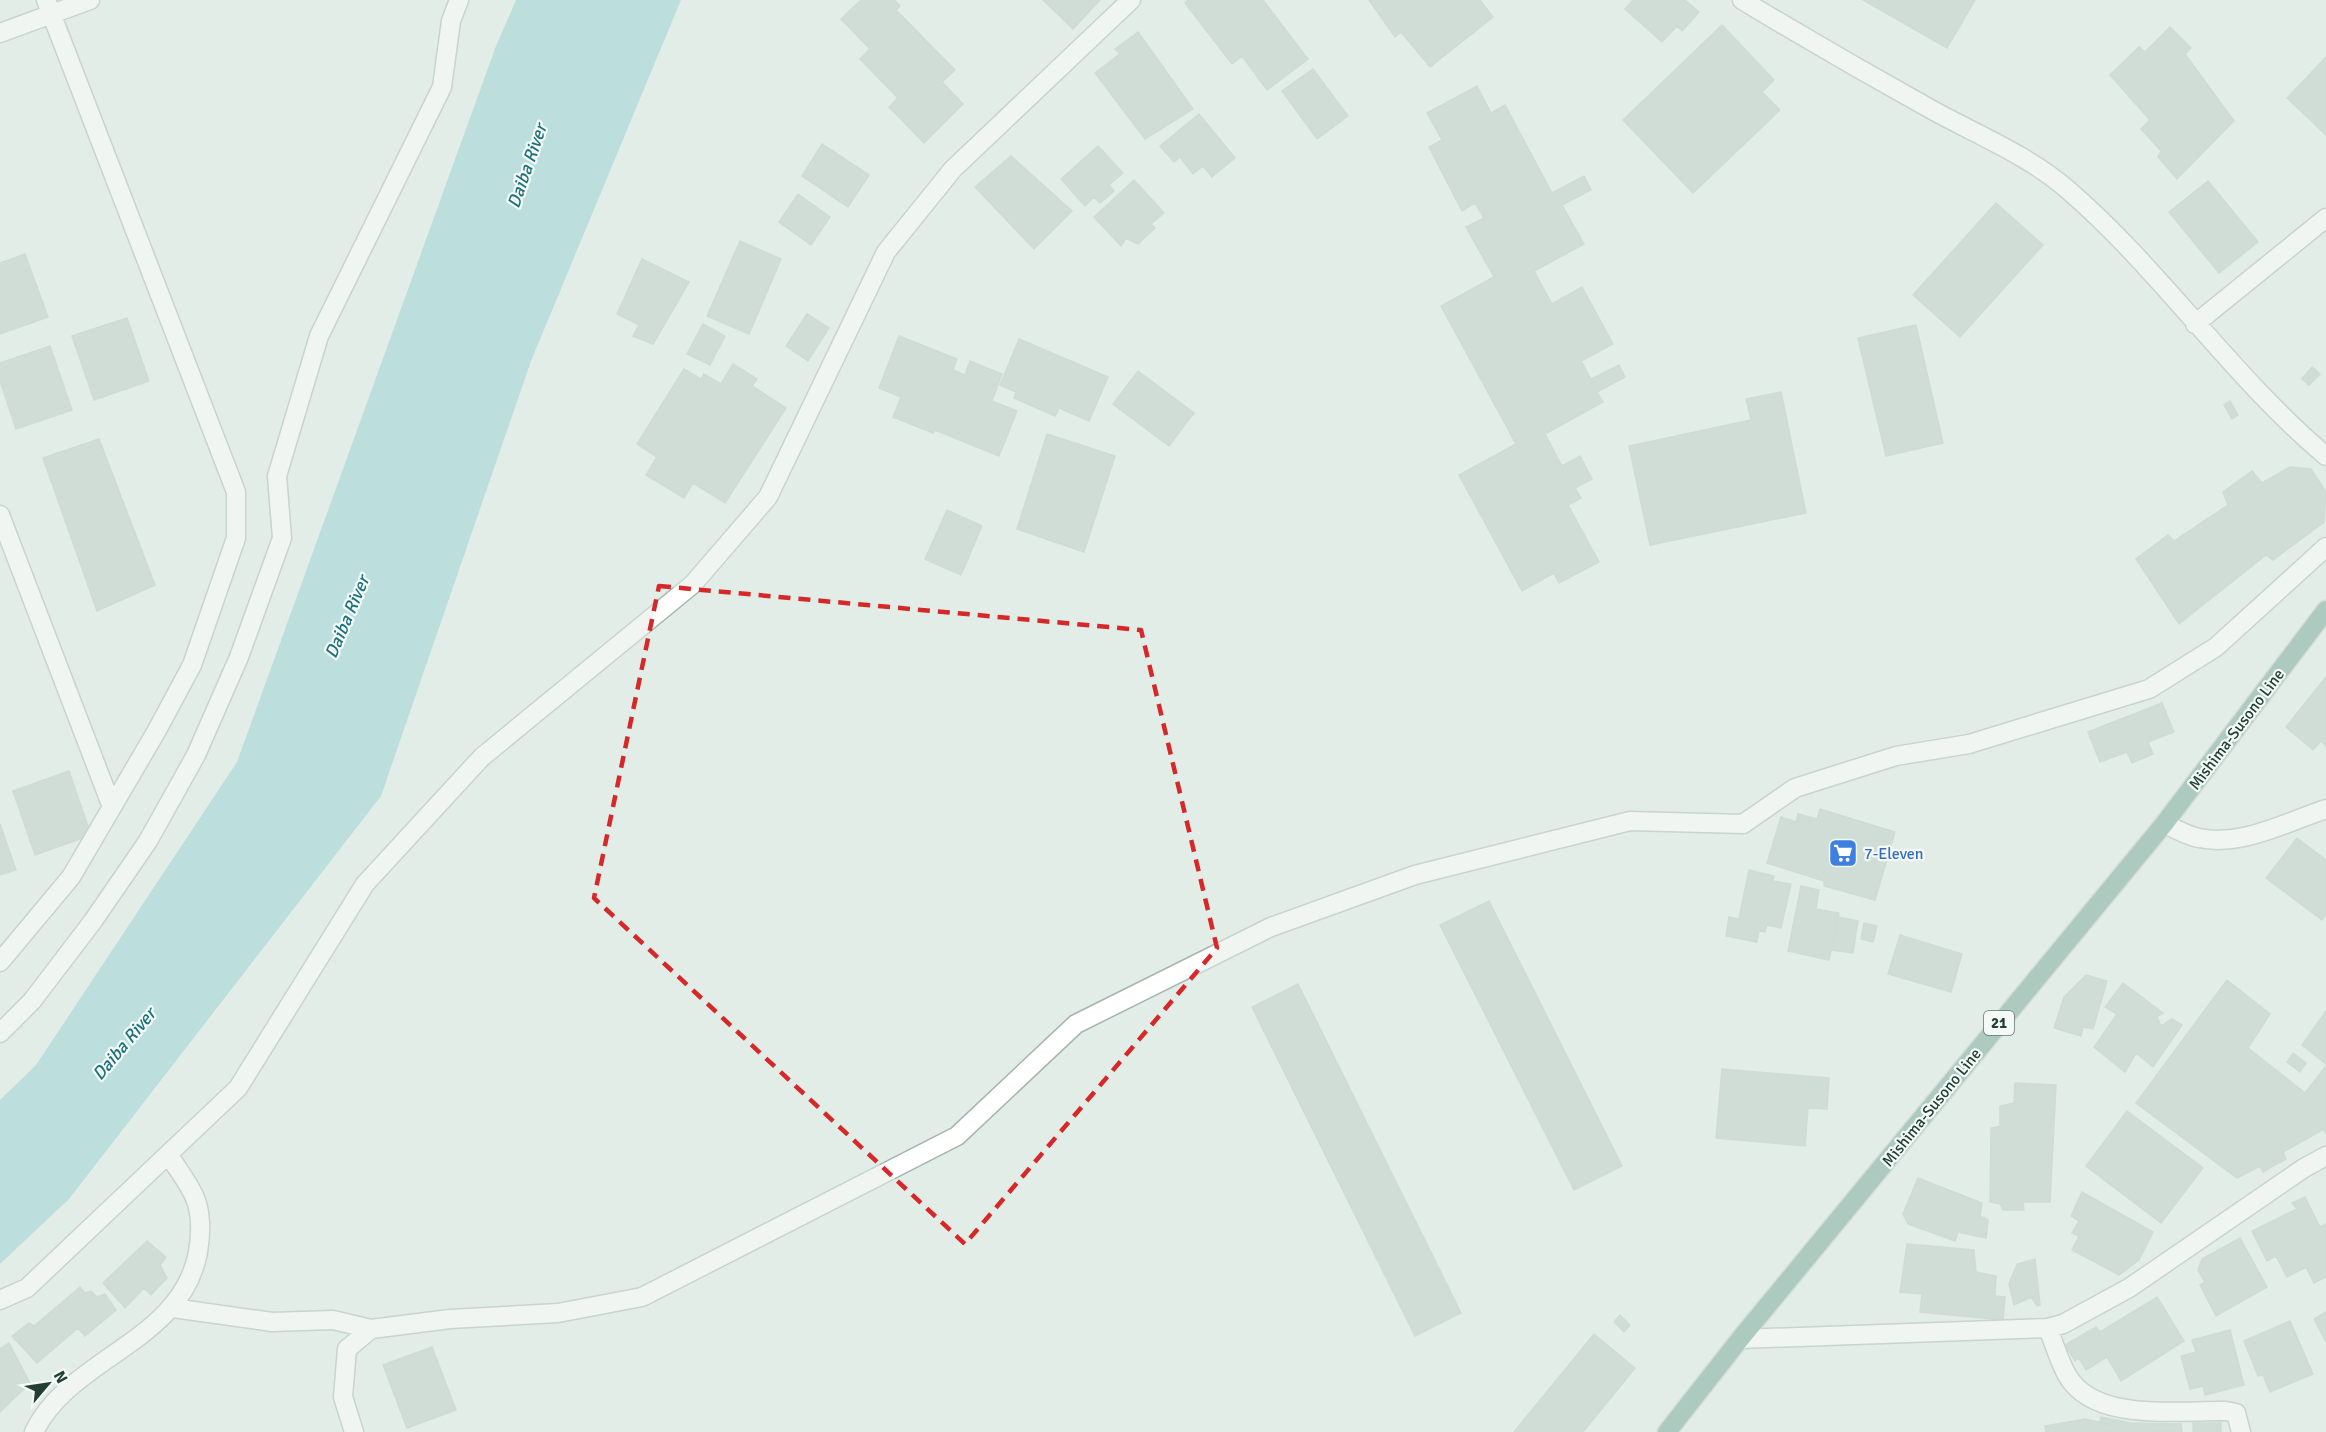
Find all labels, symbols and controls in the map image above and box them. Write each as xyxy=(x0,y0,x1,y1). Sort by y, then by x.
water label: Daiba River xyxy=(502,119,552,211)
water label: Daiba River xyxy=(320,570,375,661)
street label: Mishima-Susono Line xyxy=(2185,665,2289,794)
supermarket icon: 7-Eleven xyxy=(1827,837,1859,869)
place label: 7-Eleven xyxy=(1864,844,1923,864)
water label: Daiba River xyxy=(88,1002,162,1084)
road number: 21 xyxy=(1984,1011,2014,1035)
street label: Mishima-Susono Line xyxy=(1878,1044,1986,1171)
north arrow xyxy=(18,1354,78,1414)
text: N xyxy=(49,1367,72,1387)

